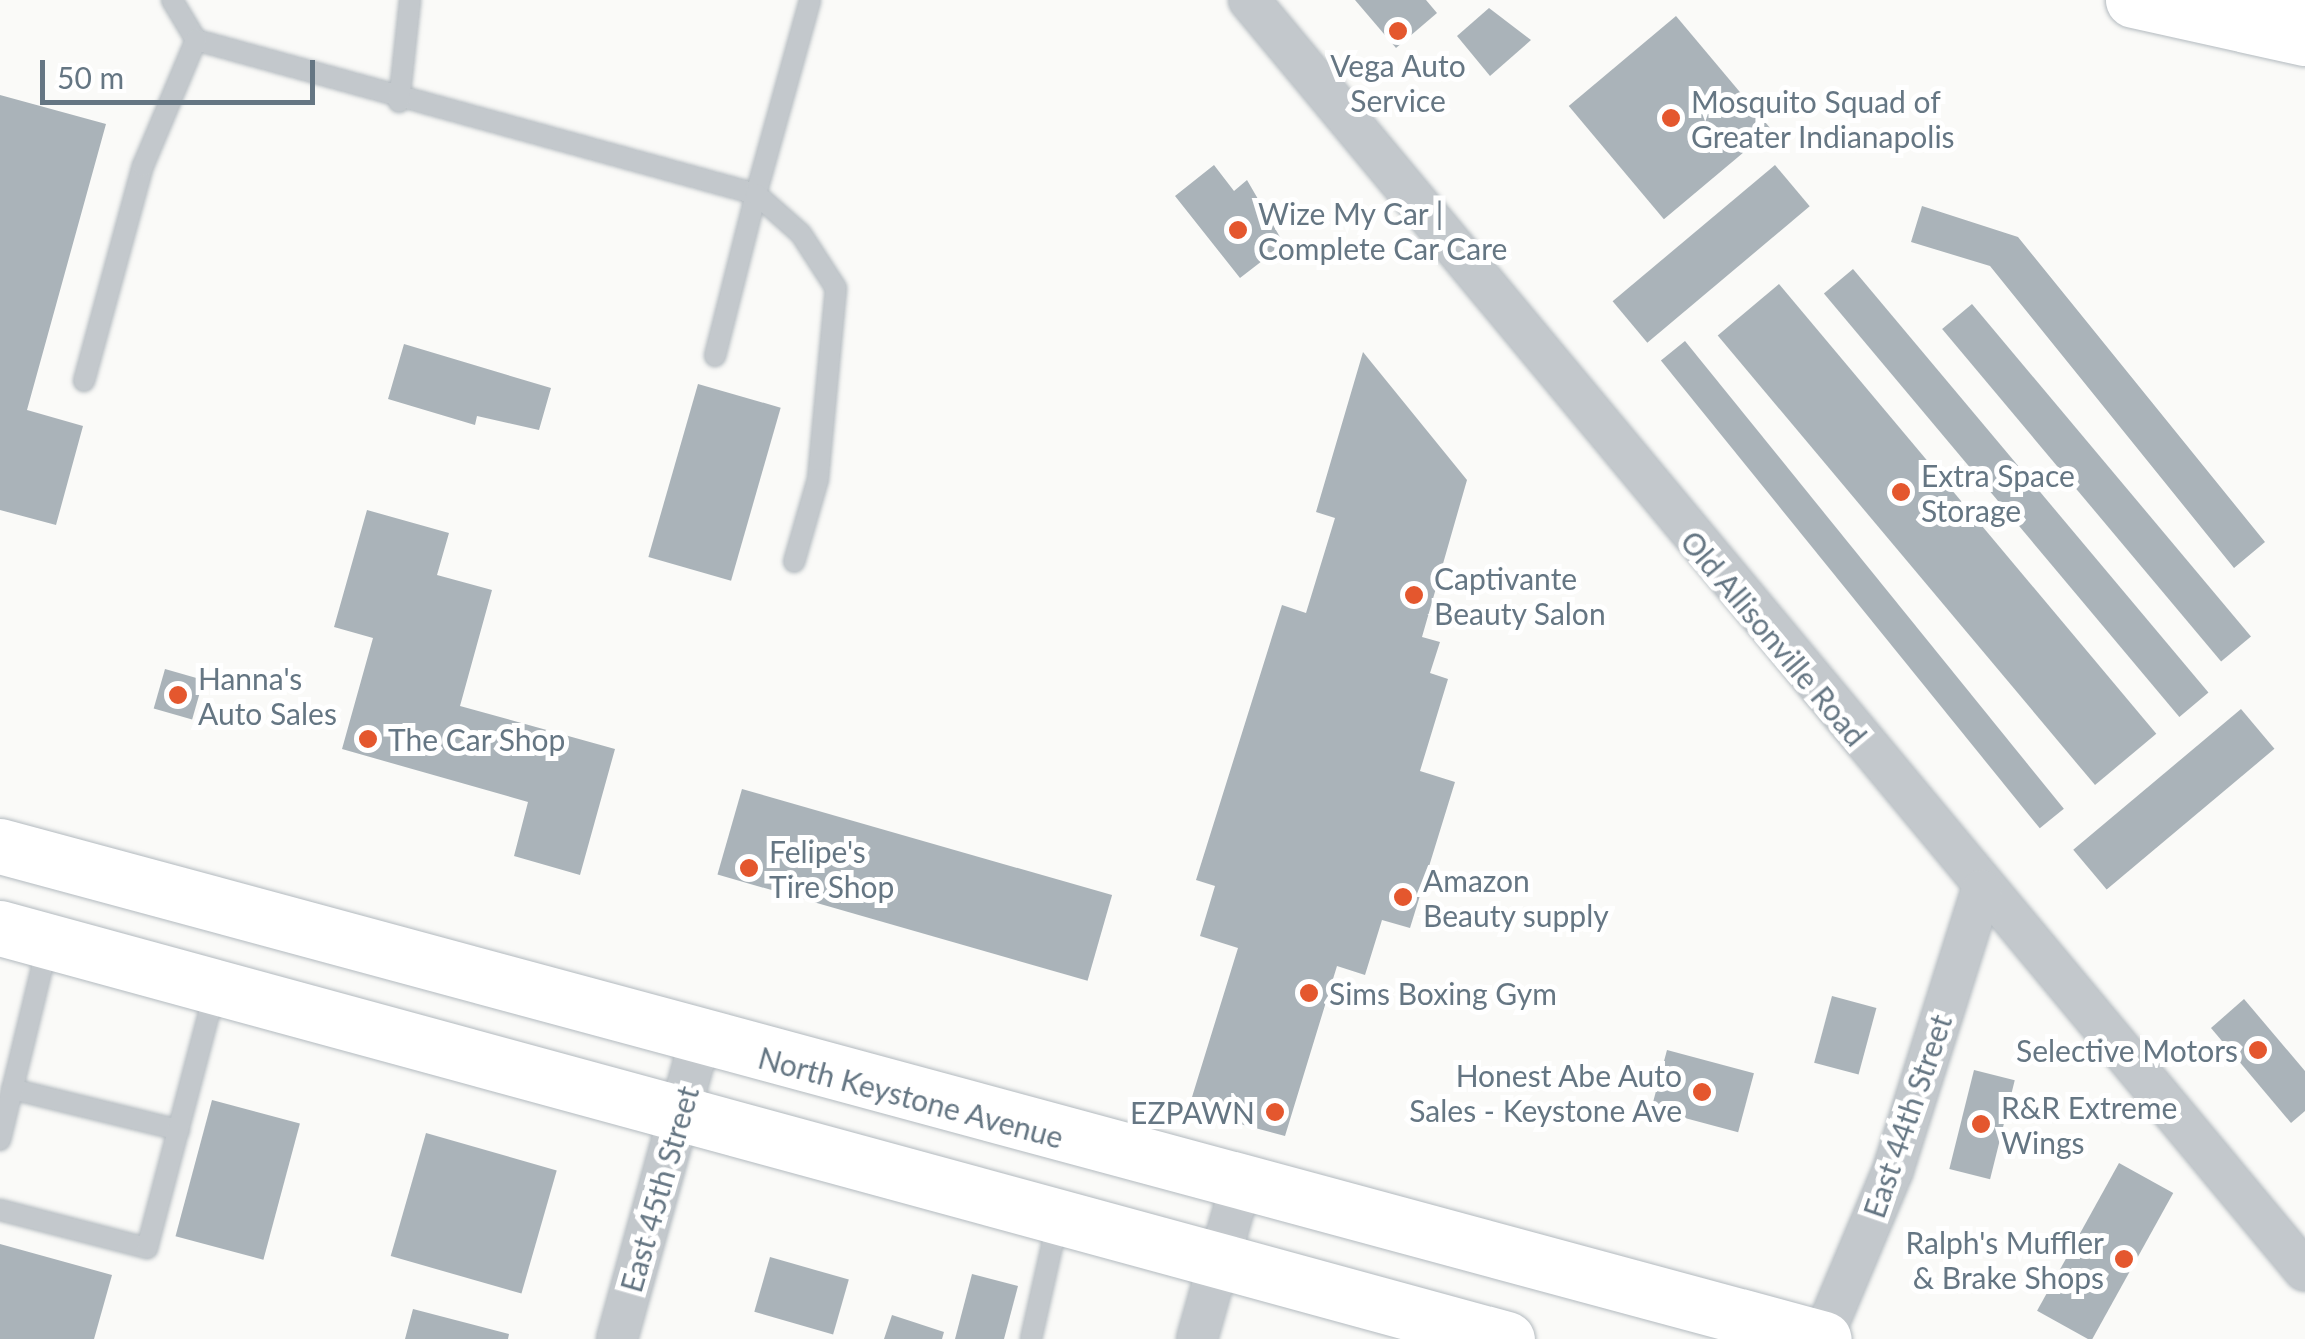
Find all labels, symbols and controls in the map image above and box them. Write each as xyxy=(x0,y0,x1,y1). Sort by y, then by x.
marker: Vega Auto Service xyxy=(1387,20,1409,42)
scale bar xyxy=(45,40,320,102)
place label: Vega Auto Service xyxy=(1330,47,1466,118)
text: 50 m xyxy=(57,59,124,95)
place label: Mosquito Squad of Greater Indianapolis xyxy=(1691,83,1955,154)
marker: Mosquito Squad of Greater Indianapolis xyxy=(1660,107,1682,129)
place label: Wize My Car | Complete Car Care xyxy=(1258,195,1508,266)
marker: Wize My Car | Complete Car Care xyxy=(1227,219,1249,241)
place label: Extra Space Storage xyxy=(1921,457,2075,528)
marker: Extra Space Storage xyxy=(1890,481,1912,503)
street label: Old Allisonville Road xyxy=(1673,523,1875,753)
place label: Captivante Beauty Salon xyxy=(1434,560,1606,630)
marker: Captivante Beauty Salon xyxy=(1403,584,1425,606)
place label: Hanna's Auto Sales xyxy=(198,660,337,730)
marker: Hanna's Auto Sales xyxy=(167,684,189,706)
place label: The Car Shop xyxy=(388,721,566,757)
marker: The Car Shop xyxy=(357,728,379,750)
place label: Felipe's Tire Shop xyxy=(769,833,894,904)
marker: Felipe's Tire Shop xyxy=(738,857,760,879)
place label: Amazon Beauty supply xyxy=(1423,862,1609,932)
marker: Amazon Beauty supply xyxy=(1392,886,1414,908)
place label: Sims Boxing Gym xyxy=(1329,975,1557,1011)
marker: Sims Boxing Gym xyxy=(1298,982,1320,1004)
street label: East 44th Street xyxy=(1855,1010,1959,1222)
place label: Selective Motors xyxy=(2016,1032,2238,1068)
street label: North Keystone Avenue xyxy=(754,1039,1068,1155)
marker: Selective Motors xyxy=(2247,1039,2269,1061)
place label: Honest Abe Auto Sales - Keystone Ave xyxy=(1408,1057,1682,1128)
marker: Honest Abe Auto Sales - Keystone Ave xyxy=(1691,1081,1713,1103)
street label: East 45th Street xyxy=(612,1082,706,1296)
place label: R&R Extreme Wings xyxy=(2001,1089,2177,1160)
place label: EZPAWN xyxy=(1130,1094,1255,1130)
marker: EZPAWN xyxy=(1264,1101,1286,1123)
marker: R&R Extreme Wings xyxy=(1970,1113,1992,1135)
place label: Ralph's Muffler & Brake Shops xyxy=(1905,1224,2104,1294)
marker: Ralph's Muffler & Brake Shops xyxy=(2113,1248,2135,1270)

